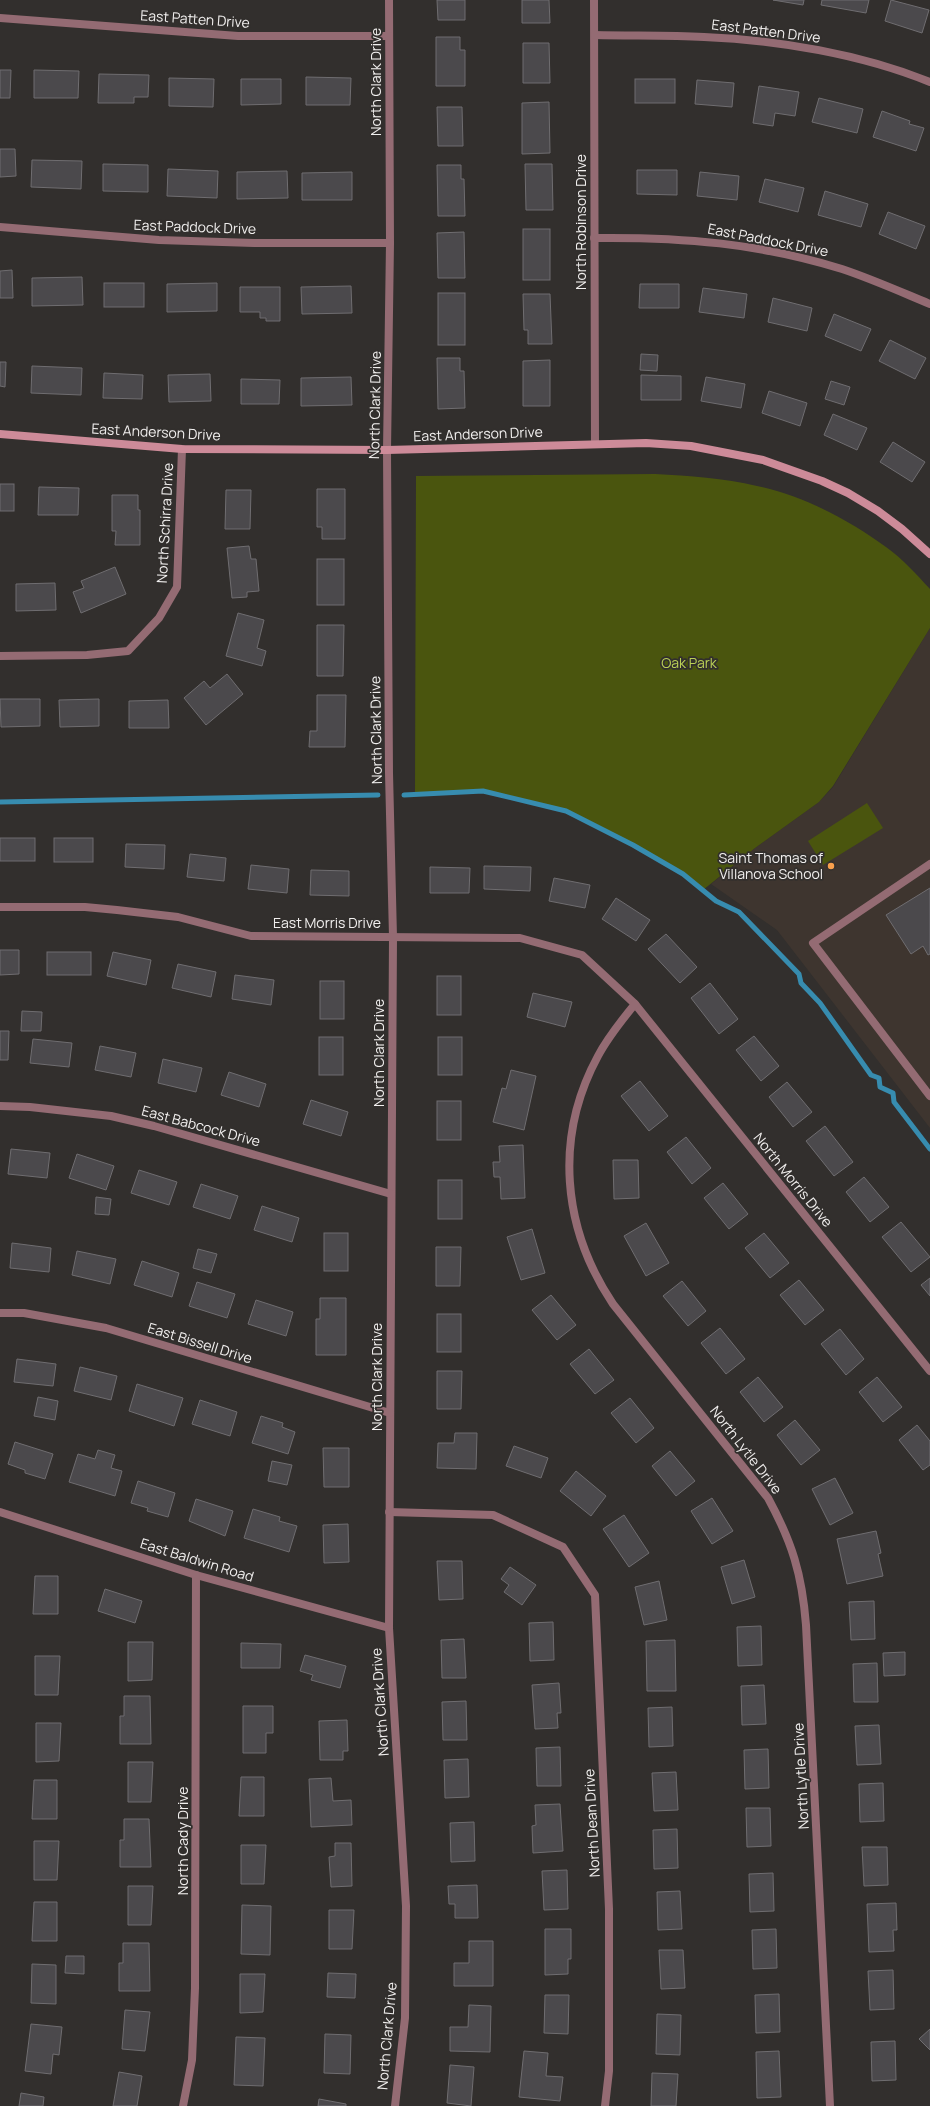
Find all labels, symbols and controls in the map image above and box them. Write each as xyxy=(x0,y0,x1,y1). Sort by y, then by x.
street label: East Patten Drive xyxy=(140,5,250,32)
street label: East Patten Drive xyxy=(710,14,822,47)
street label: North Clark Drive xyxy=(366,28,385,136)
street label: North Robinson Drive xyxy=(571,154,590,290)
street label: East Paddock Drive xyxy=(133,215,257,238)
street label: East Paddock Drive xyxy=(706,218,830,261)
street label: North Clark Drive xyxy=(364,351,385,459)
street label: East Anderson Drive xyxy=(91,419,221,444)
street label: East Anderson Drive xyxy=(413,422,543,445)
street label: North Schirra Drive xyxy=(152,462,177,584)
park label: Oak Park xyxy=(661,653,718,672)
street label: North Clark Drive xyxy=(365,676,386,784)
place label: Saint Thomas of Villanova School xyxy=(719,848,823,883)
marker: Saint Thomas of Villanova School xyxy=(826,861,836,871)
street label: East Morris Drive xyxy=(273,913,381,932)
street label: North Clark Drive xyxy=(369,999,388,1107)
street label: East Babcock Drive xyxy=(140,1101,263,1151)
street label: North Morris Drive xyxy=(750,1129,837,1231)
street label: East Bissell Drive xyxy=(146,1318,255,1367)
street label: North Clark Drive xyxy=(367,1323,386,1431)
street label: North Lytle Drive xyxy=(706,1402,787,1498)
street label: East Baldwin Road xyxy=(138,1533,256,1586)
street label: North Clark Drive xyxy=(366,1647,393,1757)
street label: North Lytle Drive xyxy=(788,1722,813,1830)
street label: North Dean Drive xyxy=(579,1768,604,1878)
street label: North Cady Drive xyxy=(173,1787,192,1895)
street label: North Clark Drive xyxy=(372,1981,401,2091)

